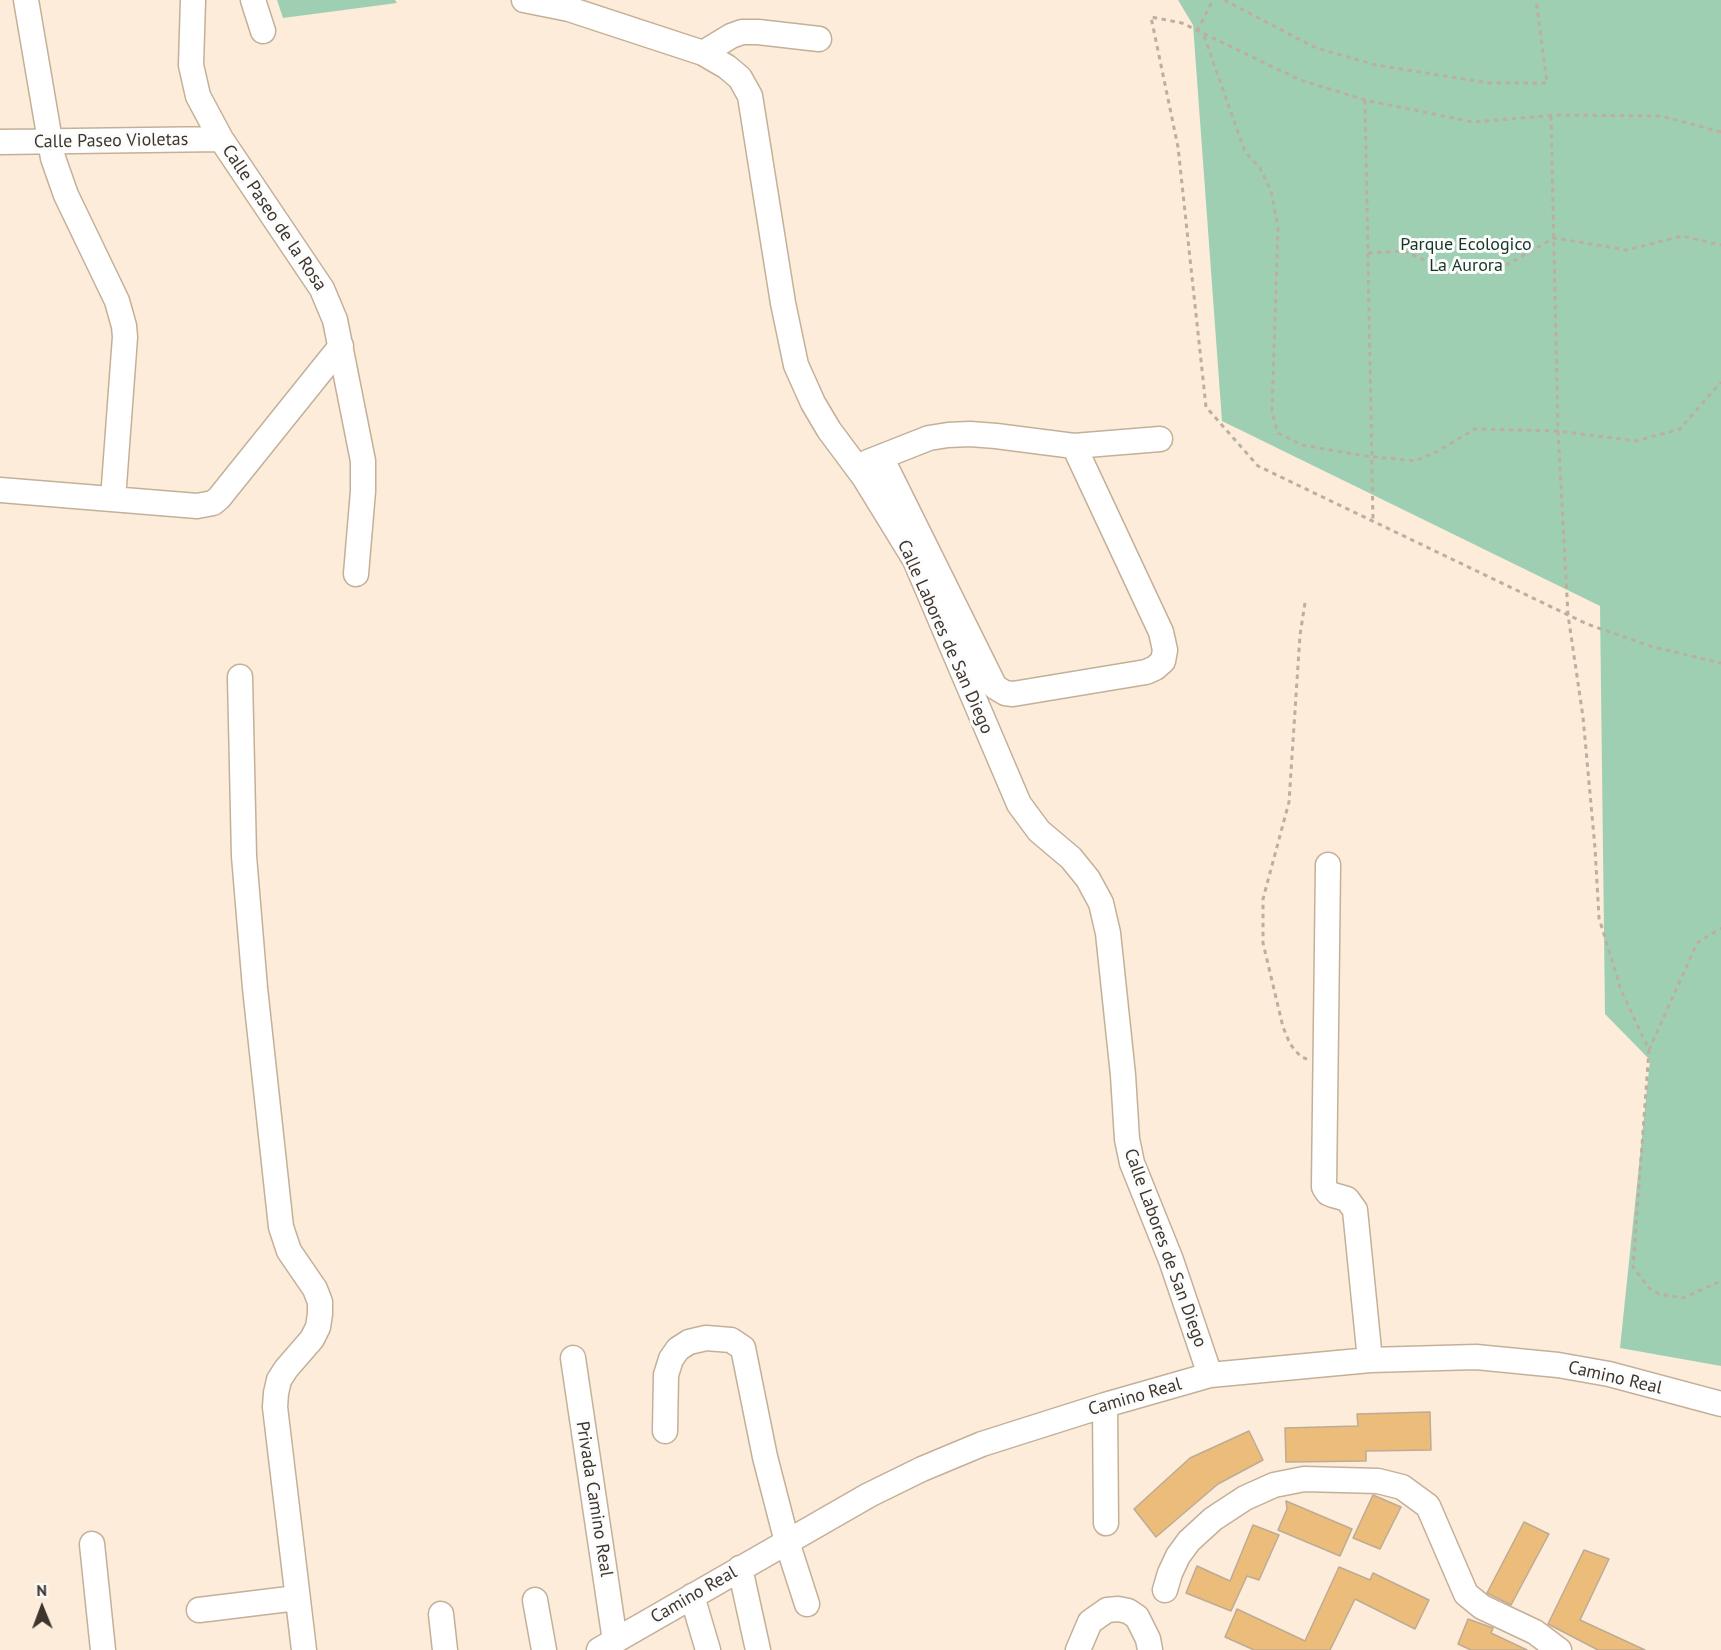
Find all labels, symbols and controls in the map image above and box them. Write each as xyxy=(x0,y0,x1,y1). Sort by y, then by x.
street label: Calle Paseo Violetas xyxy=(34,129,188,153)
street label: Calle Paseo de la Rosa xyxy=(217,141,331,295)
park label: Parque Ecologico La Aurora xyxy=(1400,234,1532,276)
street label: Calle Labores de San Diego xyxy=(892,537,998,737)
street label: Calle Labores de San Diego xyxy=(1119,1146,1211,1350)
street label: Camino Real xyxy=(1566,1357,1664,1399)
street label: Camino Real xyxy=(1086,1373,1184,1421)
street label: Privada Camino Real xyxy=(571,1420,617,1578)
street label: Camino Real xyxy=(647,1562,741,1628)
north arrow xyxy=(12,1578,72,1638)
text: N xyxy=(36,1580,47,1600)

